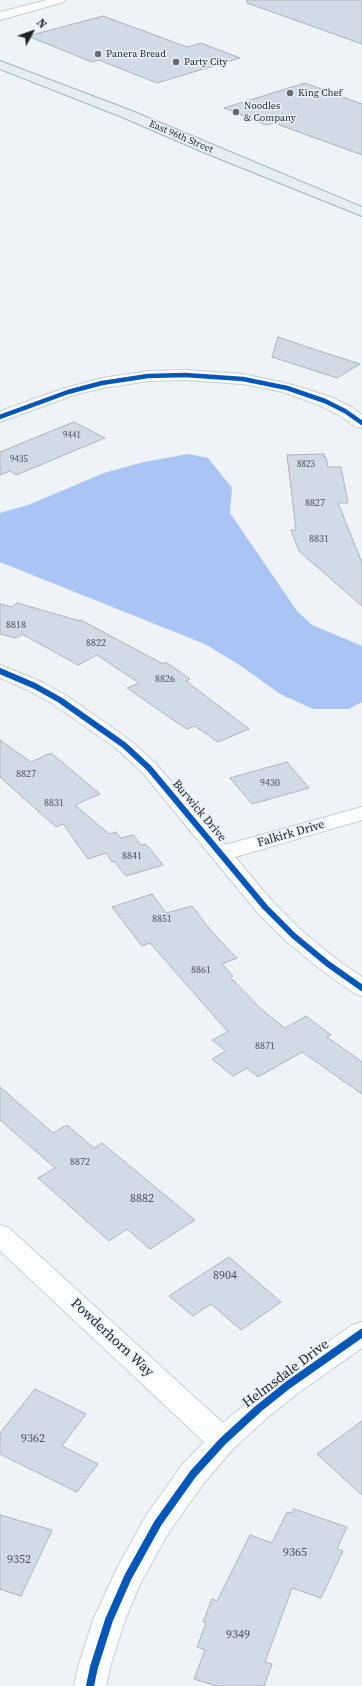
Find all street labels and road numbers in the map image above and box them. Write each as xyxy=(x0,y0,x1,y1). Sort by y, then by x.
street label: East 96th Street xyxy=(147,118,215,156)
street label: Burwick Drive xyxy=(169,777,229,845)
street label: Falkirk Drive xyxy=(256,817,326,851)
street label: Powderhorn Way xyxy=(67,1295,157,1381)
street label: Helmsdale Drive xyxy=(239,1336,333,1412)

